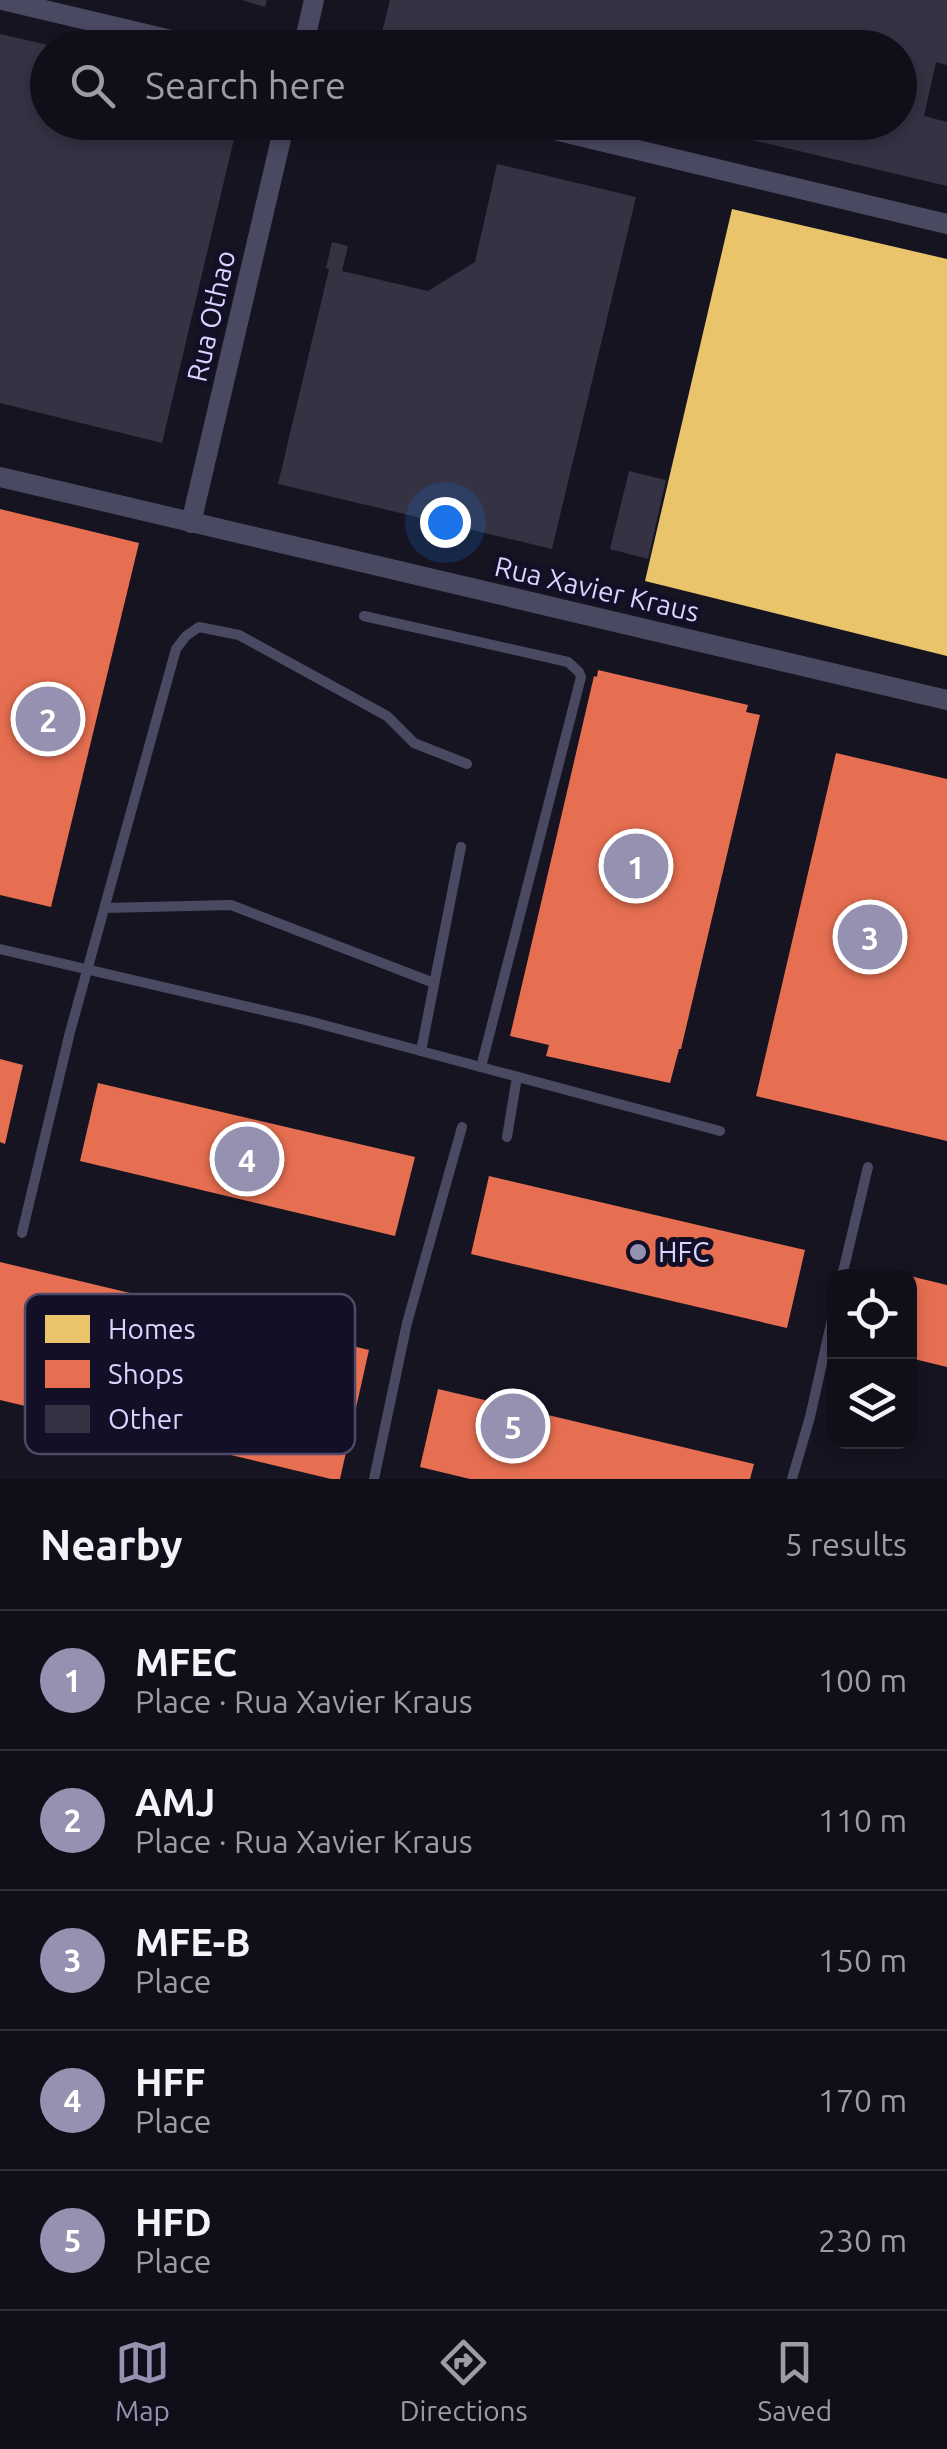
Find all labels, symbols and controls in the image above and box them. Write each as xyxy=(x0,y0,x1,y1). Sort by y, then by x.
search box xyxy=(30,30,917,140)
icon: search xyxy=(65,58,120,113)
text: Search here xyxy=(145,64,346,106)
street label: Rua Othao xyxy=(180,247,241,385)
your location xyxy=(420,497,471,548)
street label: Rua Xavier Kraus xyxy=(492,550,702,627)
pin: 2 xyxy=(15,682,80,756)
pin: 1 xyxy=(604,828,668,904)
pin: 3 xyxy=(838,900,902,974)
pin: 4 xyxy=(214,1122,280,1196)
place label: HFC xyxy=(658,1236,709,1267)
marker: HFC xyxy=(627,1241,649,1263)
map controls xyxy=(827,1269,917,1449)
button: locate xyxy=(827,1269,917,1359)
legend xyxy=(25,1294,355,1454)
text: Homes xyxy=(108,1313,196,1344)
text: Shops xyxy=(108,1358,184,1389)
button: layers xyxy=(827,1359,917,1449)
pin: 5 xyxy=(480,1388,546,1464)
text: Other xyxy=(108,1403,183,1434)
text: Nearby xyxy=(40,1521,183,1568)
text: 5 results xyxy=(785,1526,907,1562)
text: MFEC xyxy=(135,1641,237,1683)
text: 1 xyxy=(63,1662,82,1698)
text: 100 m xyxy=(818,1662,907,1698)
text: Place · Rua Xavier Kraus xyxy=(135,1683,473,1719)
text: AMJ xyxy=(135,1781,215,1823)
text: 2 xyxy=(63,1802,82,1838)
text: 110 m xyxy=(818,1802,907,1838)
text: Place · Rua Xavier Kraus xyxy=(135,1823,473,1859)
text: MFE-B xyxy=(135,1921,250,1963)
text: 3 xyxy=(63,1942,82,1978)
text: 150 m xyxy=(818,1942,907,1978)
text: Place xyxy=(135,1963,211,1999)
text: HFF xyxy=(135,2061,205,2103)
text: 4 xyxy=(63,2082,82,2118)
text: 170 m xyxy=(818,2082,907,2118)
text: Place xyxy=(135,2103,211,2139)
text: HFD xyxy=(135,2201,212,2243)
text: 5 xyxy=(63,2222,82,2258)
text: 230 m xyxy=(818,2222,907,2258)
text: Place xyxy=(135,2243,211,2279)
tab: Map xyxy=(115,2335,170,2426)
tab: Directions xyxy=(400,2335,528,2426)
tab: Saved xyxy=(758,2335,832,2426)

